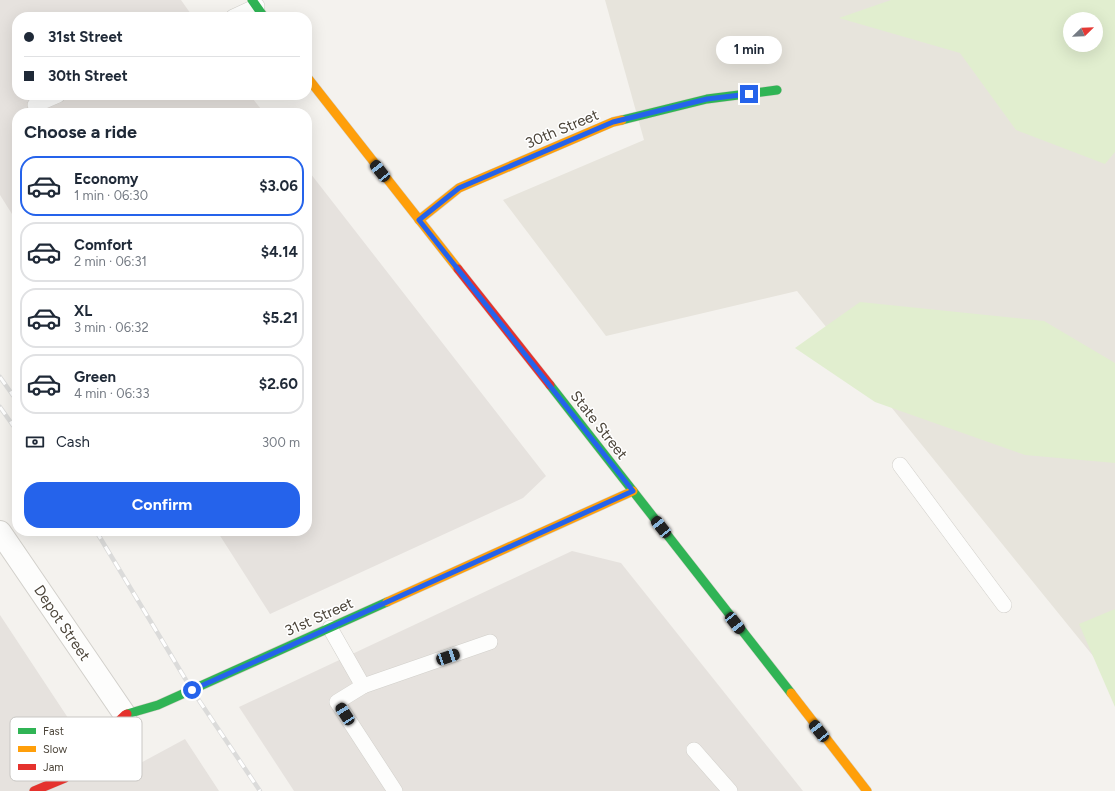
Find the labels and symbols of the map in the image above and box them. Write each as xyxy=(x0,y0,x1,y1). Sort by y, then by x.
north arrow xyxy=(1063,12,1103,52)
callout: 1 min xyxy=(716,36,782,64)
route end xyxy=(740,85,758,103)
street label: 30th Street xyxy=(523,105,601,152)
car xyxy=(368,158,392,184)
street label: State Street xyxy=(567,387,632,463)
car xyxy=(649,514,673,540)
street label: Depot Street xyxy=(30,582,94,665)
street label: 31st Street xyxy=(282,594,356,640)
car xyxy=(723,610,747,636)
car xyxy=(435,647,461,667)
route start xyxy=(183,681,201,699)
car xyxy=(333,701,357,727)
legend xyxy=(10,717,142,781)
car xyxy=(807,718,831,744)
text: Fast xyxy=(43,725,64,738)
text: Slow xyxy=(43,743,67,756)
text: Jam xyxy=(43,761,64,774)

